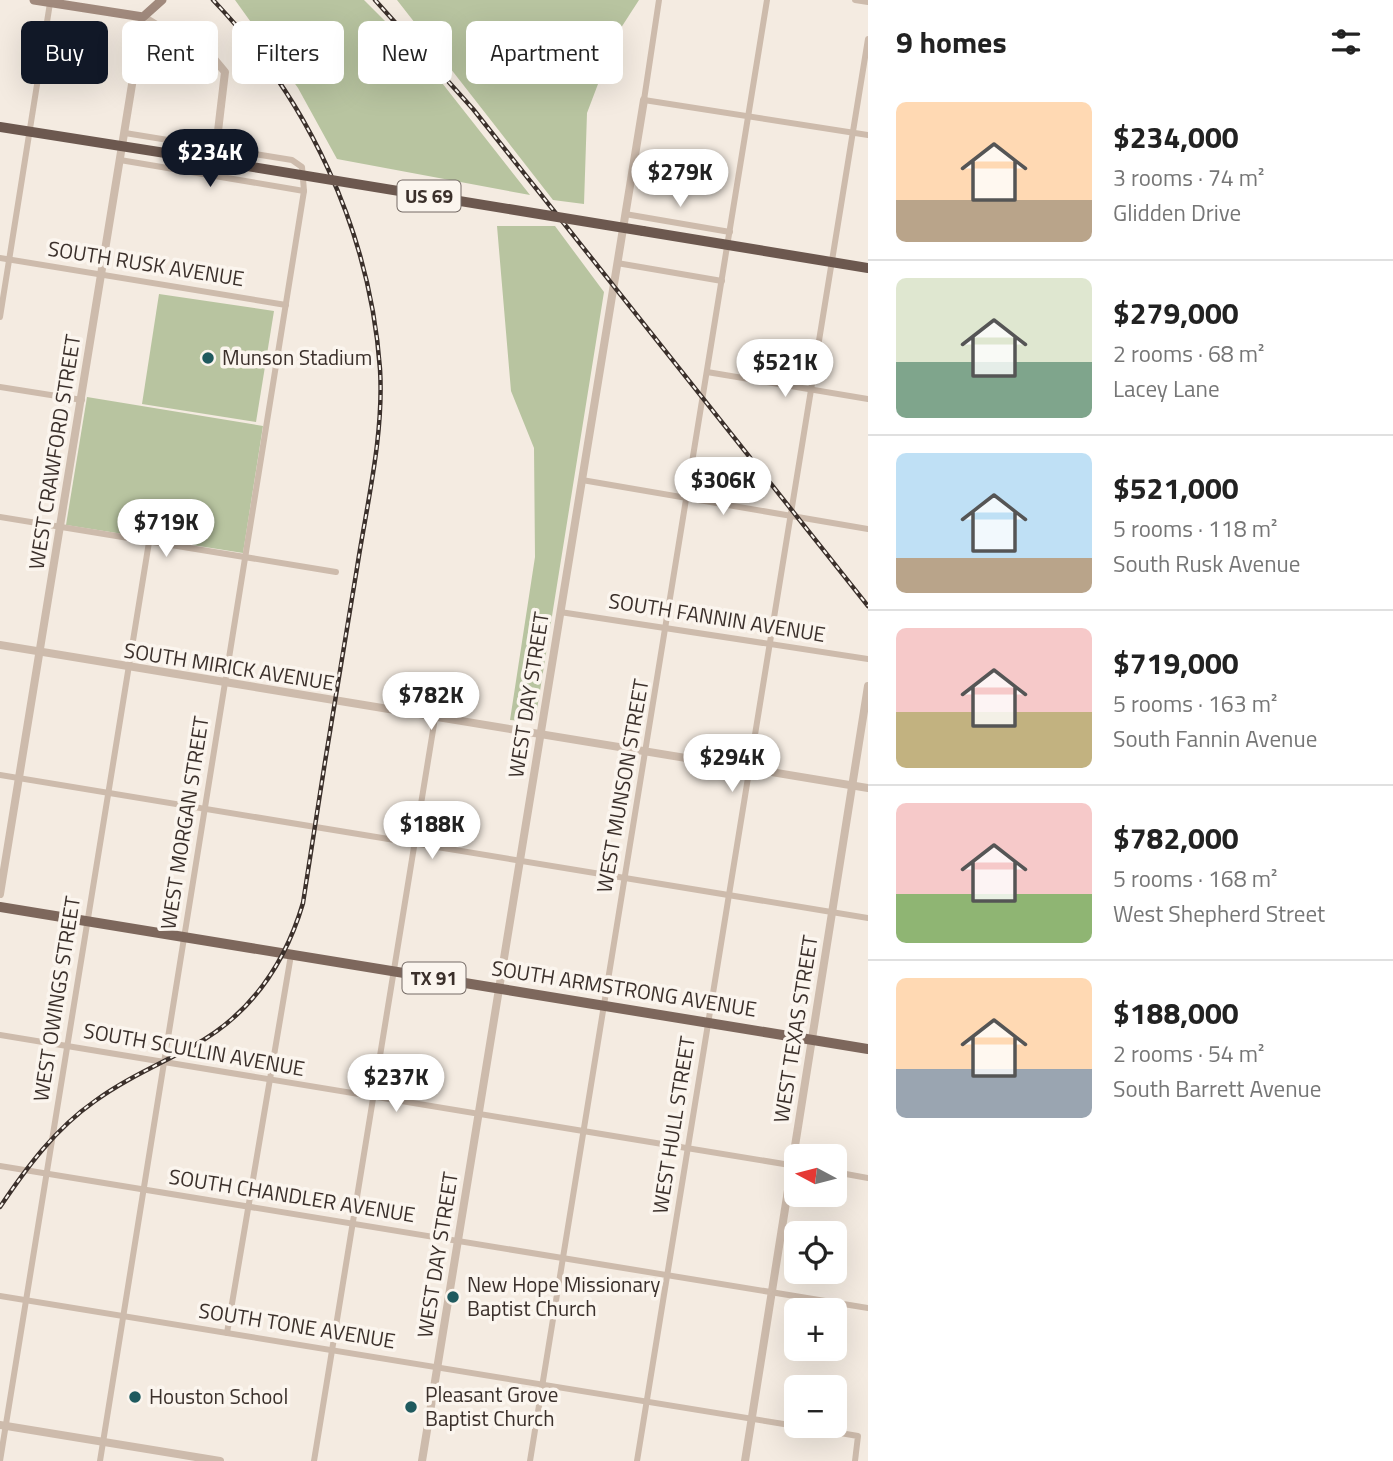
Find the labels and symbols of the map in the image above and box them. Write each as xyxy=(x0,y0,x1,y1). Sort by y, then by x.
pin: $234K xyxy=(161,130,259,189)
pin: $279K xyxy=(631,150,729,209)
road number: US 69 xyxy=(398,180,460,212)
street label: SOUTH RUSK AVENUE xyxy=(46,232,247,294)
street label: WEST CRAWFORD STREET xyxy=(20,332,88,572)
pin: $521K xyxy=(736,340,834,399)
place label: Munson Stadium xyxy=(222,341,372,373)
marker: Munson Stadium xyxy=(200,350,216,366)
pin: $306K xyxy=(674,458,772,517)
pin: $719K xyxy=(117,500,215,559)
street label: SOUTH FANNIN AVENUE xyxy=(607,584,828,650)
street label: WEST DAY STREET xyxy=(499,610,557,780)
street label: SOUTH MIRICK AVENUE xyxy=(122,634,337,698)
pin: $782K xyxy=(382,672,480,732)
street label: WEST MUNSON STREET xyxy=(587,677,657,895)
street label: WEST MORGAN STREET xyxy=(151,714,217,932)
pin: $294K xyxy=(683,734,781,794)
pin: $188K xyxy=(383,802,481,861)
street label: WEST OWINGS STREET xyxy=(24,894,88,1104)
street label: WEST TEXAS STREET xyxy=(764,933,826,1125)
street label: SOUTH ARMSTRONG AVENUE xyxy=(489,951,759,1025)
road number: TX 91 xyxy=(402,962,466,994)
street label: SOUTH SCULLIN AVENUE xyxy=(81,1014,307,1084)
street label: WEST HULL STREET xyxy=(643,1034,703,1216)
pin: $237K xyxy=(347,1054,445,1114)
north arrow xyxy=(784,1144,847,1208)
street label: SOUTH CHANDLER AVENUE xyxy=(167,1160,418,1230)
street label: WEST DAY STREET xyxy=(408,1170,466,1340)
place label: New Hope Missionary Baptist Church xyxy=(467,1268,660,1324)
marker: New Hope Missionary Baptist Church xyxy=(445,1289,461,1305)
street label: SOUTH TONE AVENUE xyxy=(197,1294,398,1356)
place label: Pleasant Grove Baptist Church xyxy=(425,1378,558,1434)
place label: Houston School xyxy=(149,1380,288,1412)
marker: Houston School xyxy=(127,1389,143,1405)
marker: Pleasant Grove Baptist Church xyxy=(403,1399,419,1415)

